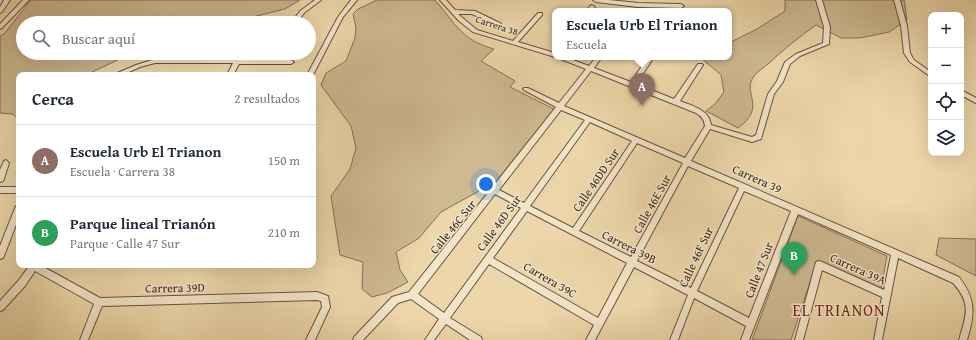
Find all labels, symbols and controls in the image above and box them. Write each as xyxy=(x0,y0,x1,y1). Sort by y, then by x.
popup xyxy=(552,8,732,60)
street label: Carrera 38 xyxy=(474,12,520,39)
map controls xyxy=(928,12,964,156)
button: + xyxy=(928,12,964,48)
text: Escuela Urb El Trianon xyxy=(566,14,718,35)
search box xyxy=(16,16,316,60)
icon: search xyxy=(30,27,52,49)
text: Buscar aquí xyxy=(62,28,135,49)
text: Escuela xyxy=(566,35,607,54)
button: − xyxy=(928,48,964,84)
pin: A xyxy=(629,73,655,106)
button: locate xyxy=(928,84,964,120)
text: Cerca xyxy=(32,86,74,111)
text: 2 resultados xyxy=(234,89,300,108)
button: layers xyxy=(928,120,964,156)
text: Escuela Urb El Trianon xyxy=(70,141,221,162)
street label: Calle 46DD Sur xyxy=(568,145,623,215)
text: A xyxy=(41,151,49,170)
text: 150 m xyxy=(268,151,300,170)
street label: Carrera 39 xyxy=(730,160,785,197)
text: Escuela · Carrera 38 xyxy=(70,162,175,181)
street label: Calle 46E Sur xyxy=(628,171,675,236)
your location xyxy=(476,174,496,194)
street label: Calle 46D Sur xyxy=(472,191,525,254)
street label: Calle 46C Sur xyxy=(425,196,480,257)
text: Parque lineal Trianón xyxy=(70,213,216,234)
text: B xyxy=(41,223,49,242)
text: 210 m xyxy=(268,223,300,242)
street label: Calle 46F Sur xyxy=(674,224,717,290)
street label: Carrera 39B xyxy=(599,226,660,268)
text: Parque · Calle 47 Sur xyxy=(70,234,180,253)
street label: Calle 47 Sur xyxy=(740,239,777,300)
pin: B xyxy=(781,242,807,275)
street label: Carrera 39A xyxy=(828,249,889,289)
street label: Carrera 39C xyxy=(521,258,580,302)
street label: Carrera 39D xyxy=(145,278,205,297)
district label: EL TRIANON xyxy=(793,298,885,322)

